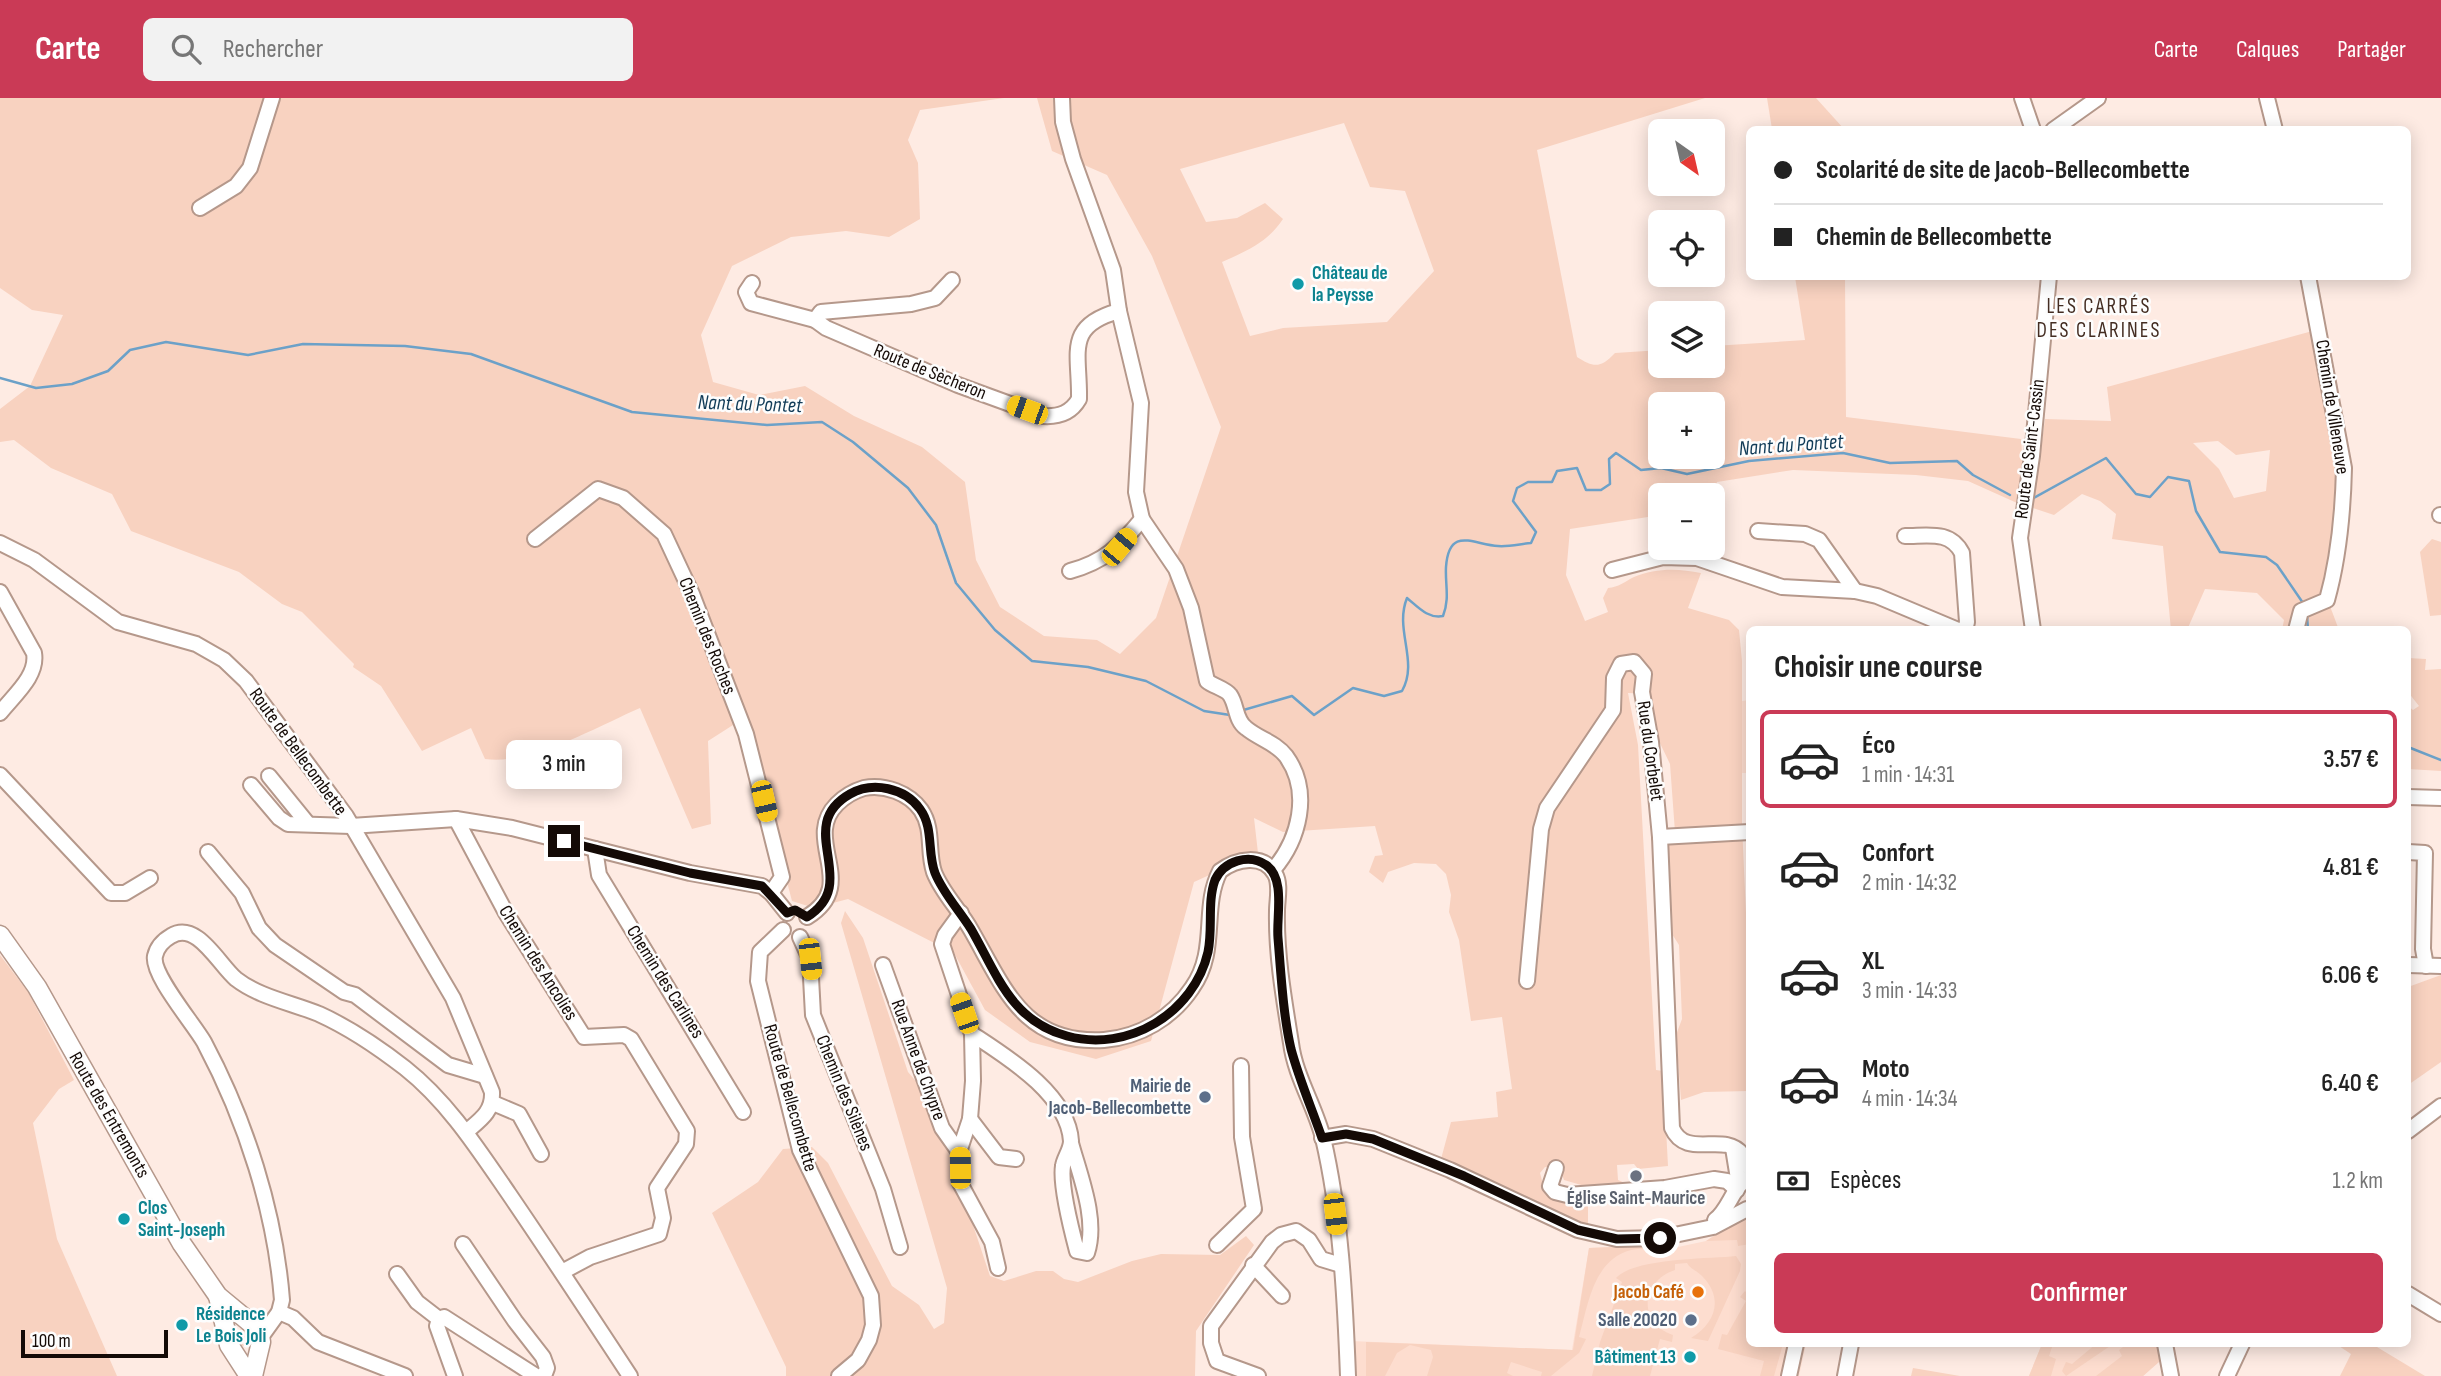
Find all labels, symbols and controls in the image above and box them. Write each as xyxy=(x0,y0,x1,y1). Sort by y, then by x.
search box xyxy=(143,18,633,81)
text: Carte xyxy=(35,29,101,69)
icon: search xyxy=(167,30,205,68)
text: Rechercher xyxy=(223,34,323,65)
text: Carte xyxy=(2154,35,2198,64)
text: Calques xyxy=(2236,35,2299,64)
text: Partager xyxy=(2337,35,2406,64)
north arrow xyxy=(1648,119,1726,196)
map controls xyxy=(1648,119,1725,560)
text: Scolarité de site de Jacob-Bellecombette xyxy=(1816,155,2190,186)
button: locate xyxy=(1648,210,1725,287)
text: Chemin de Bellecombette xyxy=(1816,222,2052,253)
place label: Château de la Peysse xyxy=(1312,262,1388,307)
marker: Château de la Peysse xyxy=(1290,276,1306,292)
district label: LES CARRÉS DES CLARINES xyxy=(2037,294,2161,343)
button: layers xyxy=(1648,301,1725,378)
street label: Chemin de Villeneuve xyxy=(2310,338,2354,476)
street label: Route de Sècheron xyxy=(870,339,990,405)
street label: Route de Saint-Cassin xyxy=(2010,378,2050,520)
water label: Nant du Pontet xyxy=(697,390,803,418)
button: + xyxy=(1648,392,1725,469)
car xyxy=(1004,393,1051,427)
water label: Nant du Pontet xyxy=(1738,429,1845,461)
button: − xyxy=(1648,483,1725,560)
car xyxy=(1098,524,1141,570)
street label: Chemin des Roches xyxy=(673,574,741,698)
text: Choisir une course xyxy=(1774,648,1983,687)
street label: Route de Bellecombette xyxy=(244,684,352,820)
street label: Rue du Corbelet xyxy=(1632,699,1668,803)
icon: car xyxy=(1778,728,1841,791)
text: Éco xyxy=(1862,730,1895,761)
callout: 3 min xyxy=(506,740,622,788)
text: 3.57 € xyxy=(2323,744,2379,775)
text: 3 min xyxy=(542,750,586,778)
text: 1 min · 14:31 xyxy=(1862,761,1954,789)
car xyxy=(750,778,779,824)
route end xyxy=(548,825,580,857)
icon: car xyxy=(1778,836,1841,899)
text: Confort xyxy=(1862,838,1934,869)
text: 4.81 € xyxy=(2323,852,2379,883)
text: 2 min · 14:32 xyxy=(1862,869,1957,897)
street label: Chemin des Ancolies xyxy=(493,901,583,1025)
street label: Chemin des Carlines xyxy=(621,921,709,1043)
car xyxy=(798,937,823,981)
icon: car xyxy=(1778,944,1841,1007)
text: XL xyxy=(1862,946,1884,977)
text: 6.06 € xyxy=(2322,960,2379,991)
text: 3 min · 14:33 xyxy=(1862,977,1957,1005)
car xyxy=(948,990,981,1036)
street label: Rue Anne de Chypre xyxy=(886,997,950,1123)
street label: Route de Bellecombette xyxy=(758,1022,822,1174)
street label: Chemin des Silènes xyxy=(810,1032,878,1154)
street label: Route des Entremonts xyxy=(64,1048,154,1182)
icon: car xyxy=(1778,1052,1841,1115)
text: Moto xyxy=(1862,1054,1910,1085)
text: 6.40 € xyxy=(2321,1068,2379,1099)
place label: Mairie de Jacob-Bellecombette xyxy=(1047,1075,1191,1120)
text: 4 min · 14:34 xyxy=(1862,1085,1957,1113)
marker: Mairie de Jacob-Bellecombette xyxy=(1197,1089,1213,1105)
car xyxy=(950,1147,971,1189)
icon: cash xyxy=(1774,1162,1812,1200)
text: Espèces xyxy=(1830,1165,1901,1196)
text: 1.2 km xyxy=(2333,1167,2383,1195)
marker: Église Saint-Maurice xyxy=(1628,1168,1644,1184)
place label: Église Saint-Maurice xyxy=(1567,1187,1705,1210)
car xyxy=(1323,1192,1348,1236)
place label: Clos Saint-Joseph xyxy=(138,1197,225,1242)
marker: Clos Saint-Joseph xyxy=(116,1211,132,1227)
route start xyxy=(1644,1222,1676,1254)
button: Confirmer xyxy=(1774,1253,2383,1333)
place label: Jacob Café xyxy=(1612,1281,1684,1304)
marker: Jacob Café xyxy=(1690,1284,1706,1300)
place label: Résidence Le Bois Joli xyxy=(196,1303,267,1348)
place label: Salle 20020 xyxy=(1598,1309,1677,1332)
marker: Salle 20020 xyxy=(1683,1312,1699,1328)
marker: Résidence Le Bois Joli xyxy=(174,1317,190,1333)
scale bar xyxy=(21,1327,168,1359)
text: 100 m xyxy=(32,1330,71,1353)
place label: Bâtiment 13 xyxy=(1595,1346,1676,1369)
marker: Bâtiment 13 xyxy=(1682,1349,1698,1365)

